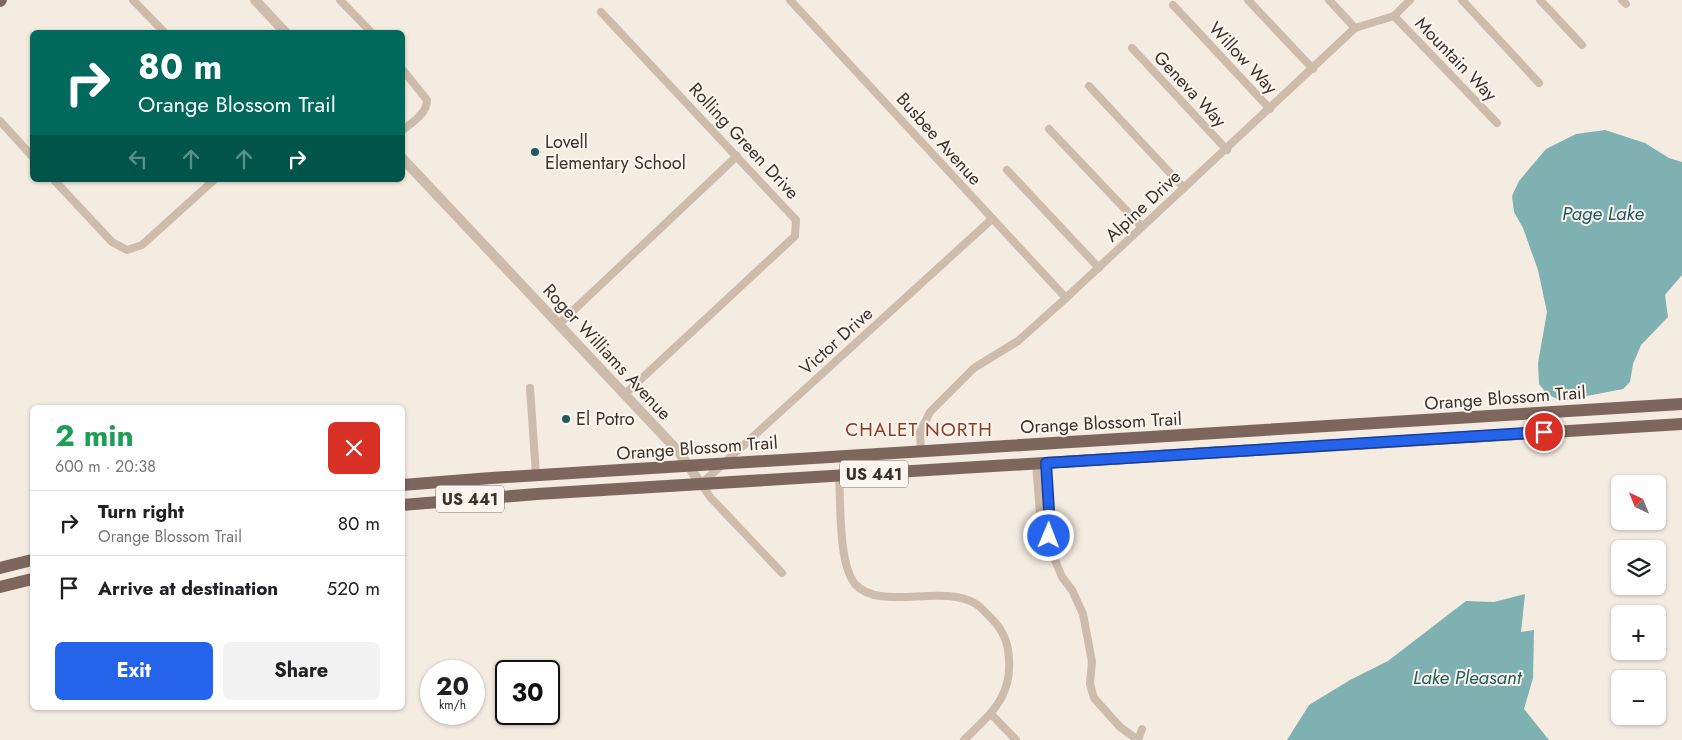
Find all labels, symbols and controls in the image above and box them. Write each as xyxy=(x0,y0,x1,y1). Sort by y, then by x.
street label: Mountain Way xyxy=(1409,11,1503,107)
street label: Willow Way xyxy=(1203,16,1283,100)
text: 80 m xyxy=(138,42,222,92)
street label: Geneva Way xyxy=(1148,45,1232,133)
icon: right xyxy=(55,50,120,115)
street label: Rolling Green Drive xyxy=(683,77,805,205)
street label: Busbee Avenue xyxy=(890,87,988,191)
text: Orange Blossom Trail xyxy=(138,88,336,120)
place label: Lovell Elementary School xyxy=(545,129,686,176)
icon: left xyxy=(124,145,152,173)
icon: ahead xyxy=(177,145,205,173)
icon: ahead xyxy=(230,145,258,173)
icon: right xyxy=(283,145,311,173)
marker: Lovell Elementary School xyxy=(529,146,541,158)
street label: Alpine Drive xyxy=(1099,164,1187,248)
water label: Page Lake xyxy=(1562,200,1644,227)
street label: Roger Williams Avenue xyxy=(537,278,677,426)
street label: Victor Drive xyxy=(794,301,878,381)
street label: Orange Blossom Trail xyxy=(1423,379,1587,417)
place label: El Potro xyxy=(576,406,635,432)
street label: Orange Blossom Trail xyxy=(1020,406,1182,440)
pin xyxy=(1523,411,1565,453)
marker: El Potro xyxy=(560,413,572,425)
text: 2 min xyxy=(55,414,134,457)
district label: CHALET NORTH xyxy=(845,416,993,443)
icon: arrive xyxy=(1530,418,1558,446)
button: close xyxy=(328,422,380,474)
street label: Orange Blossom Trail xyxy=(615,429,779,467)
text: 600 m · 20:38 xyxy=(55,455,156,478)
road number: US 441 xyxy=(840,460,908,488)
north arrow xyxy=(1611,475,1666,530)
map controls xyxy=(1611,475,1666,725)
road number: US 441 xyxy=(436,486,504,512)
text: Turn right xyxy=(98,498,184,525)
icon: right xyxy=(55,509,83,537)
position arrow xyxy=(1022,509,1074,561)
text: 80 m xyxy=(338,510,380,537)
text: Orange Blossom Trail xyxy=(98,525,242,548)
button: layers xyxy=(1611,540,1666,595)
icon: arrive xyxy=(55,574,83,602)
text: Arrive at destination xyxy=(98,575,278,602)
text: 520 m xyxy=(327,575,380,602)
button: + xyxy=(1611,605,1666,660)
button: Exit xyxy=(55,642,213,700)
button: Share xyxy=(223,642,380,700)
speed limit sign: 30 xyxy=(495,660,560,725)
water label: Lake Pleasant xyxy=(1413,664,1523,691)
text: 20 xyxy=(436,668,469,704)
button: − xyxy=(1611,670,1666,725)
text: km/h xyxy=(439,696,466,714)

